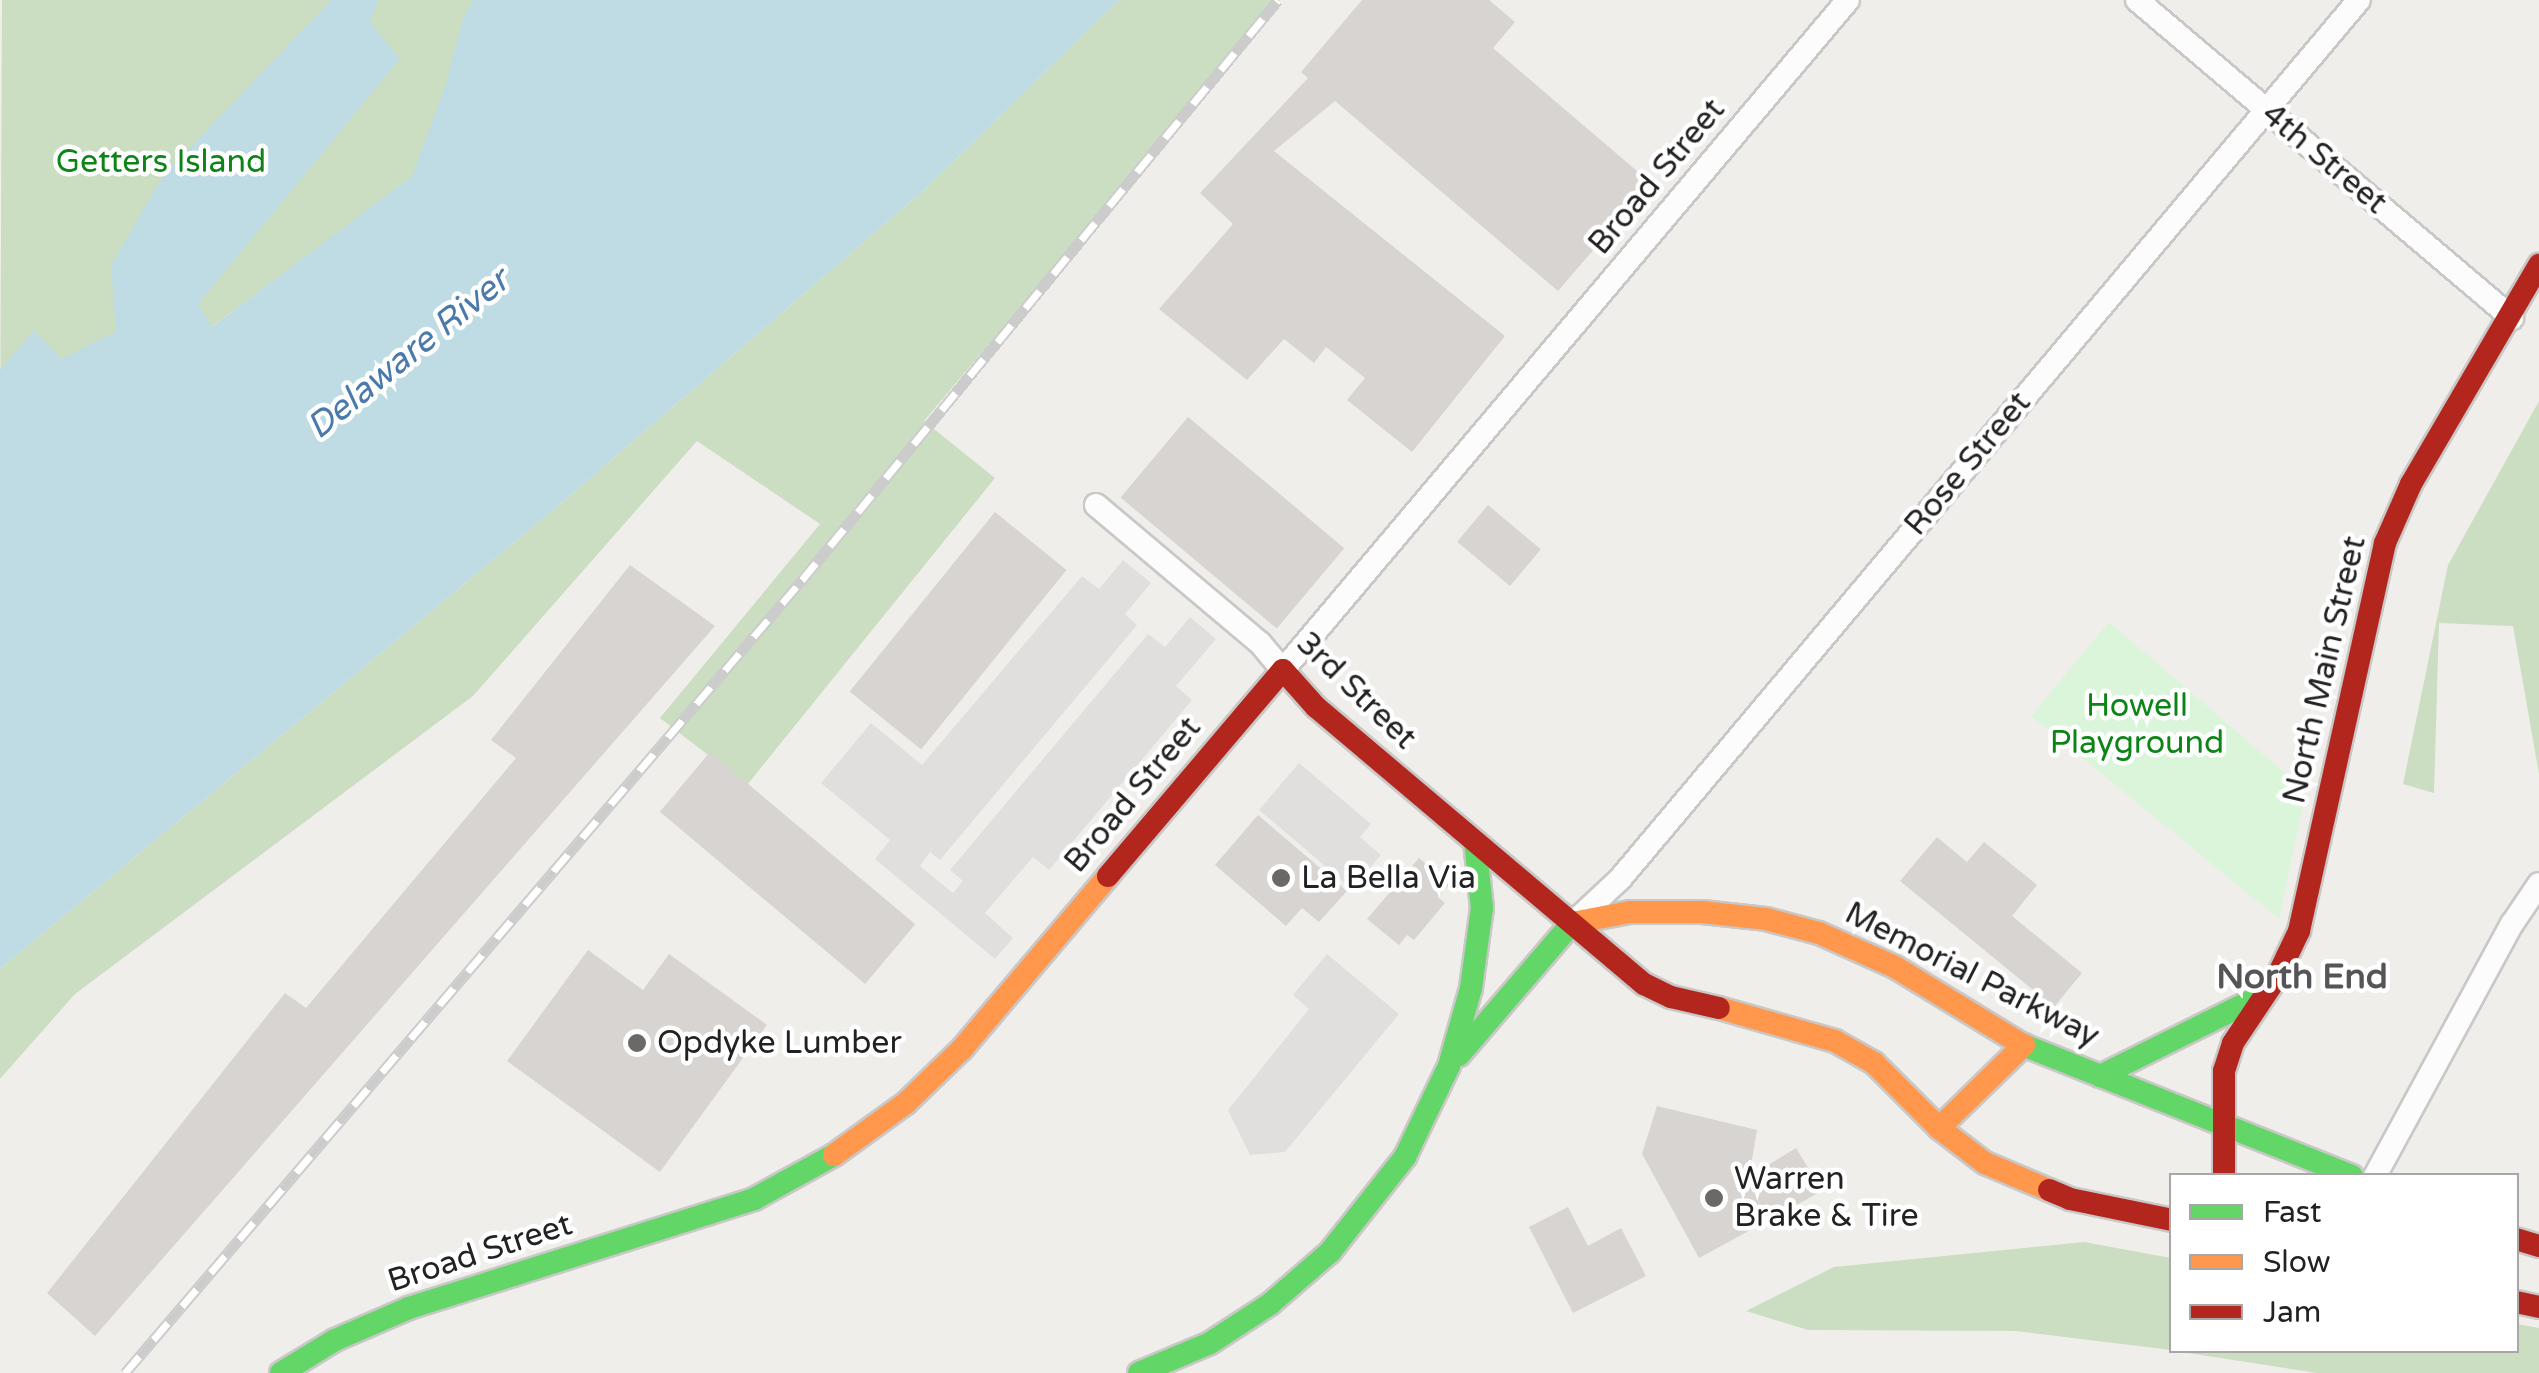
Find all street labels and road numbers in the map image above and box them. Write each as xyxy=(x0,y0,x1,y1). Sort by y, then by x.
street label: Broad Street xyxy=(1581,91,1733,263)
street label: 4th Street xyxy=(2254,96,2394,222)
street label: Rose Street xyxy=(1897,384,2039,544)
street label: North Main Street xyxy=(2276,533,2374,807)
street label: 3rd Street xyxy=(1288,624,1424,758)
street label: Broad Street xyxy=(1057,709,1209,881)
street label: Memorial Parkway xyxy=(1838,894,2106,1056)
street label: Broad Street xyxy=(383,1205,577,1301)

